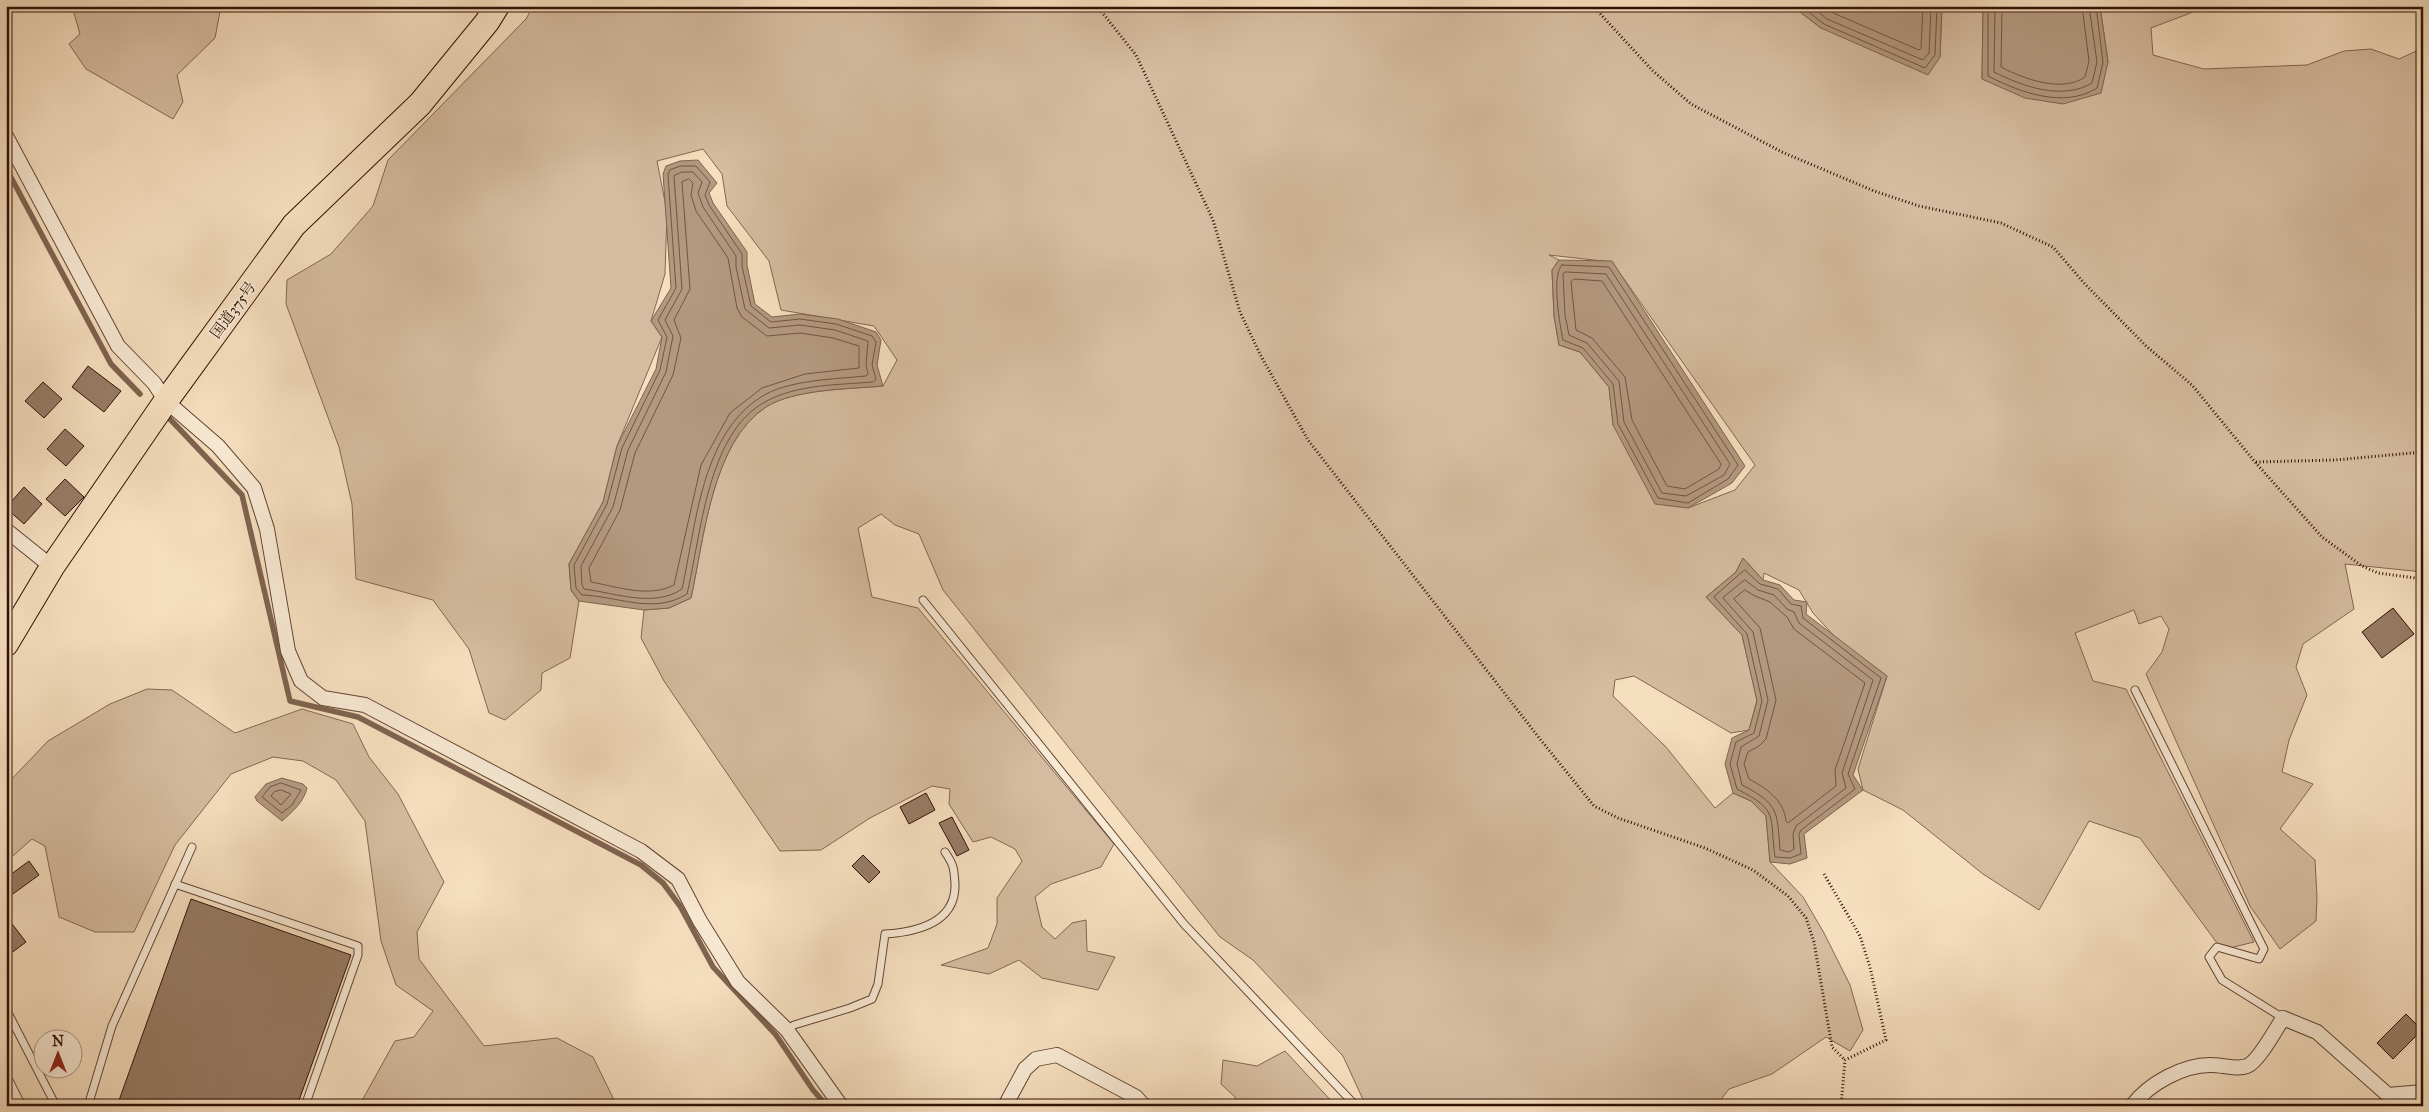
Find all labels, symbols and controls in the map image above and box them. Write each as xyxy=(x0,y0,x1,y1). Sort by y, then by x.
street label: 国道375号 xyxy=(206,278,260,342)
north arrow xyxy=(32,1030,82,1080)
text: N xyxy=(52,1033,64,1050)

